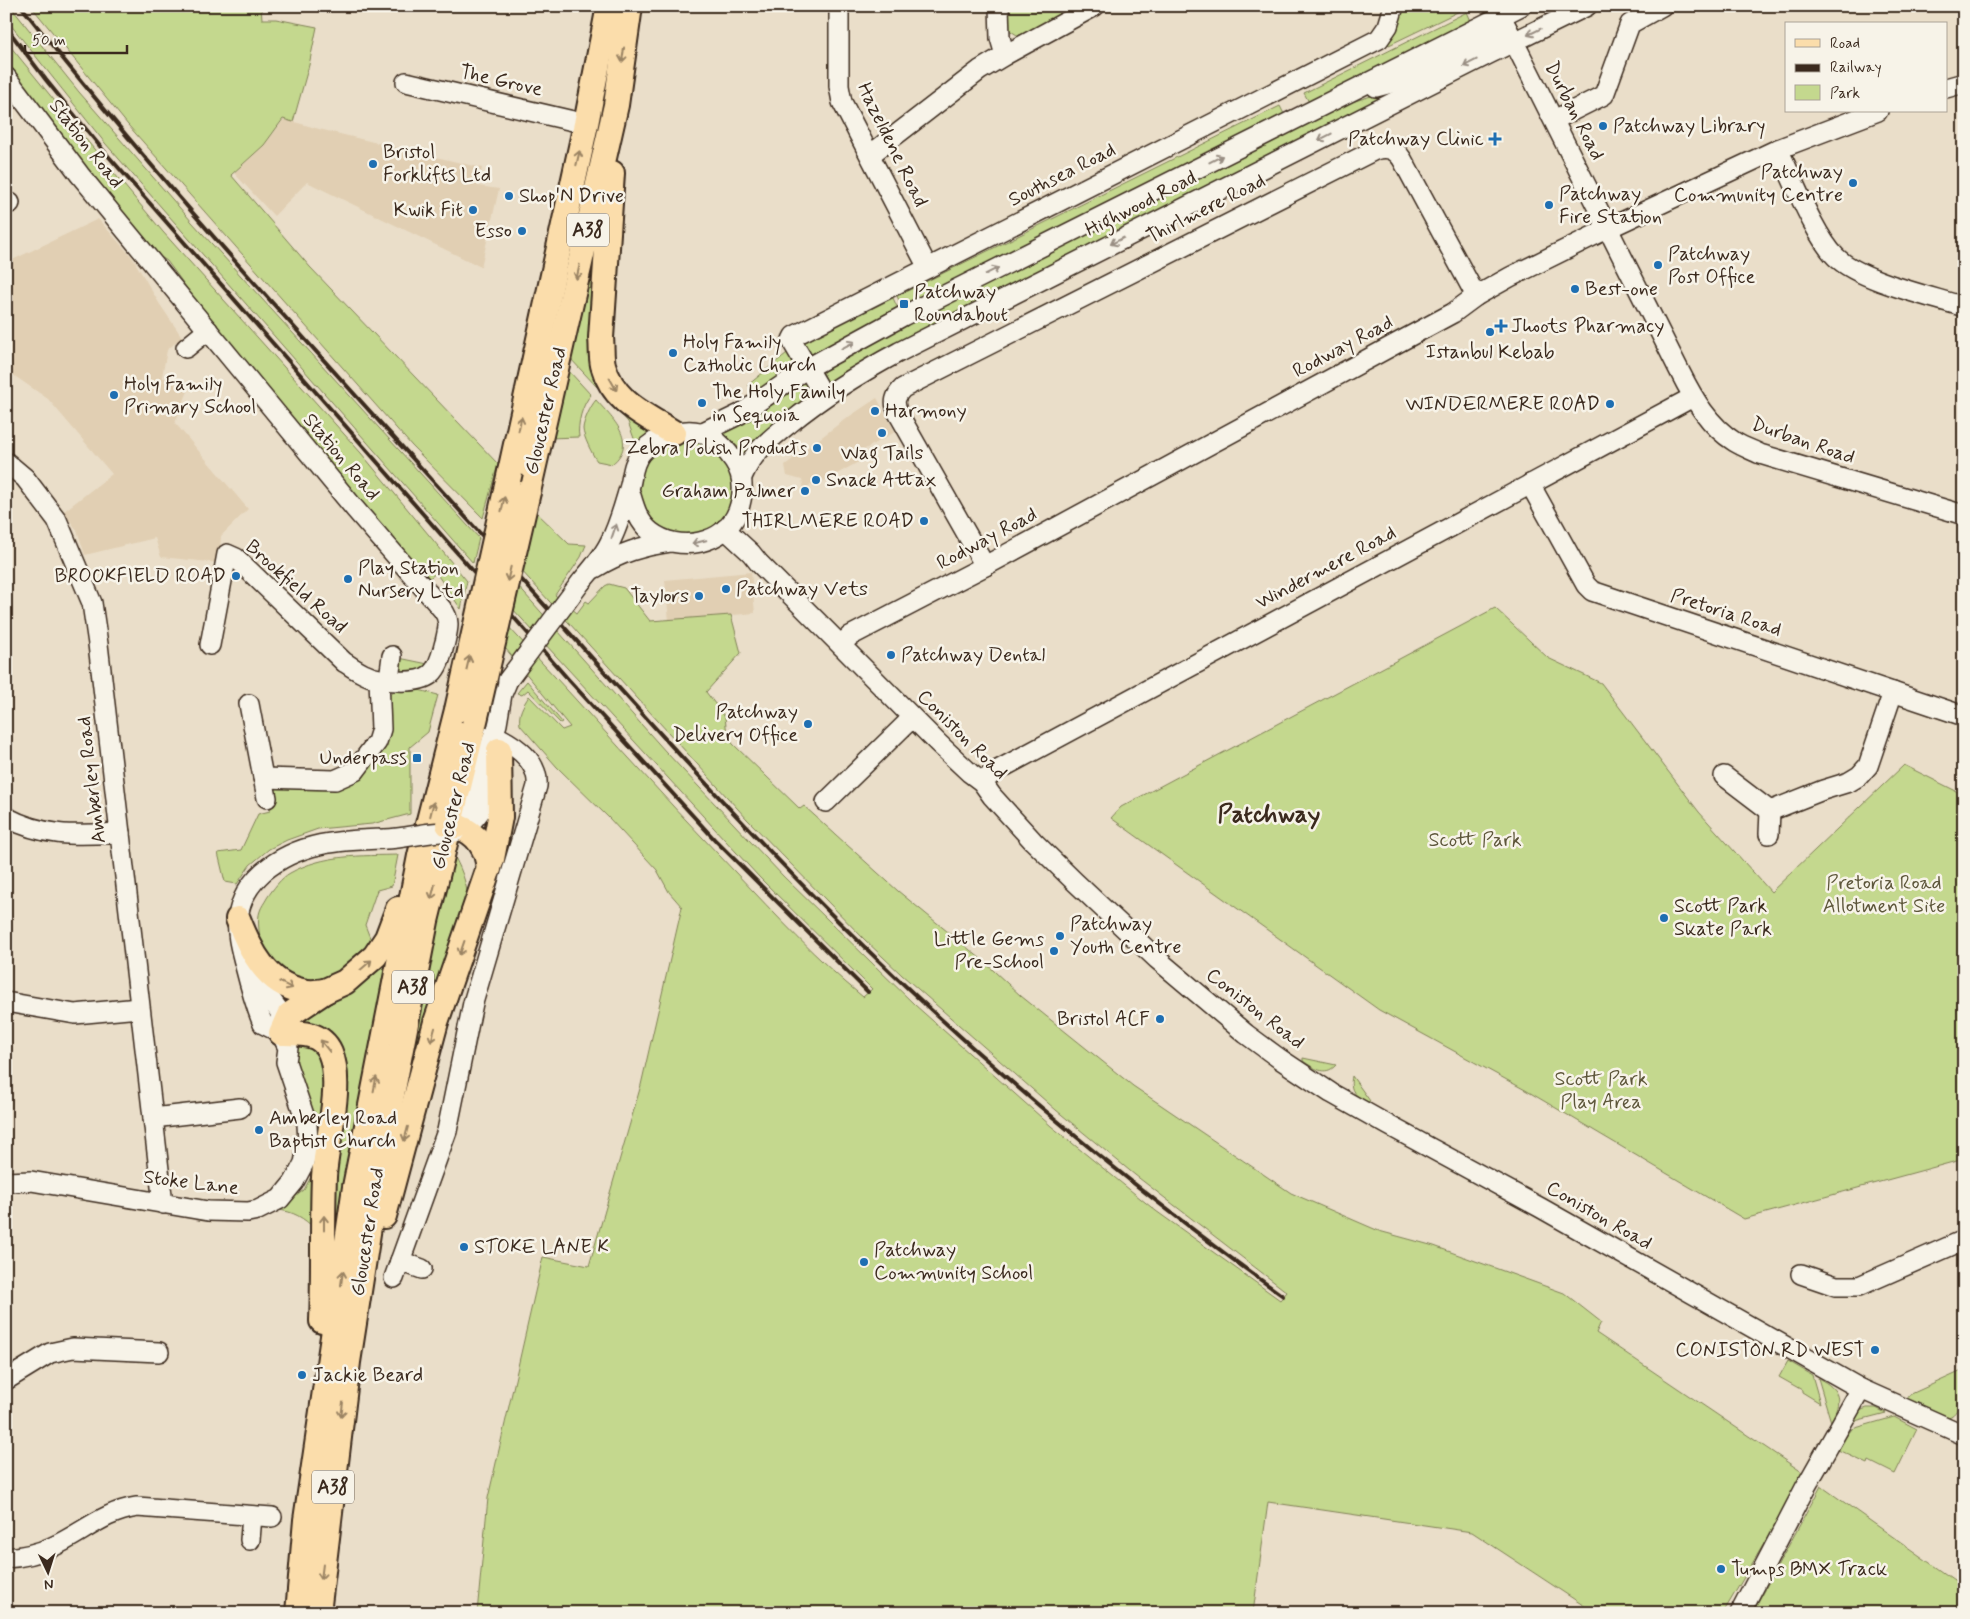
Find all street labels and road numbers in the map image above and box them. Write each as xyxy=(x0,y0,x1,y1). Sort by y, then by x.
street label: Durban Road xyxy=(1538,57,1610,165)
street label: The Grove xyxy=(457,58,545,104)
street label: Hazeldene Road xyxy=(850,78,934,212)
street label: Station Road xyxy=(42,94,130,194)
street label: Southsea Road xyxy=(1004,136,1120,214)
street label: Highwood Road xyxy=(1081,164,1202,245)
street label: Thirlmere Road xyxy=(1142,167,1270,251)
road number: A38 xyxy=(567,214,609,246)
street label: Rodway Road xyxy=(1288,309,1398,385)
street label: Gloucester Road xyxy=(518,345,574,477)
street label: Station Road xyxy=(296,407,386,507)
street label: Durban Road xyxy=(1748,411,1858,471)
street label: Rodway Road xyxy=(932,501,1042,577)
street label: Windermere Road xyxy=(1251,520,1401,616)
street label: Brookfield Road xyxy=(239,534,353,640)
street label: Pretoria Road xyxy=(1667,582,1785,644)
street label: Coniston Road xyxy=(911,684,1013,786)
street label: Amberley Road xyxy=(71,715,113,845)
street label: Gloucester Road xyxy=(425,740,483,872)
street label: Coniston Road xyxy=(1200,962,1310,1056)
road number: A38 xyxy=(392,970,434,1004)
street label: Stoke Lane xyxy=(142,1164,241,1202)
street label: Gloucester Road xyxy=(344,1166,392,1298)
street label: Coniston Road xyxy=(1541,1175,1657,1257)
road number: A38 xyxy=(312,1470,354,1504)

